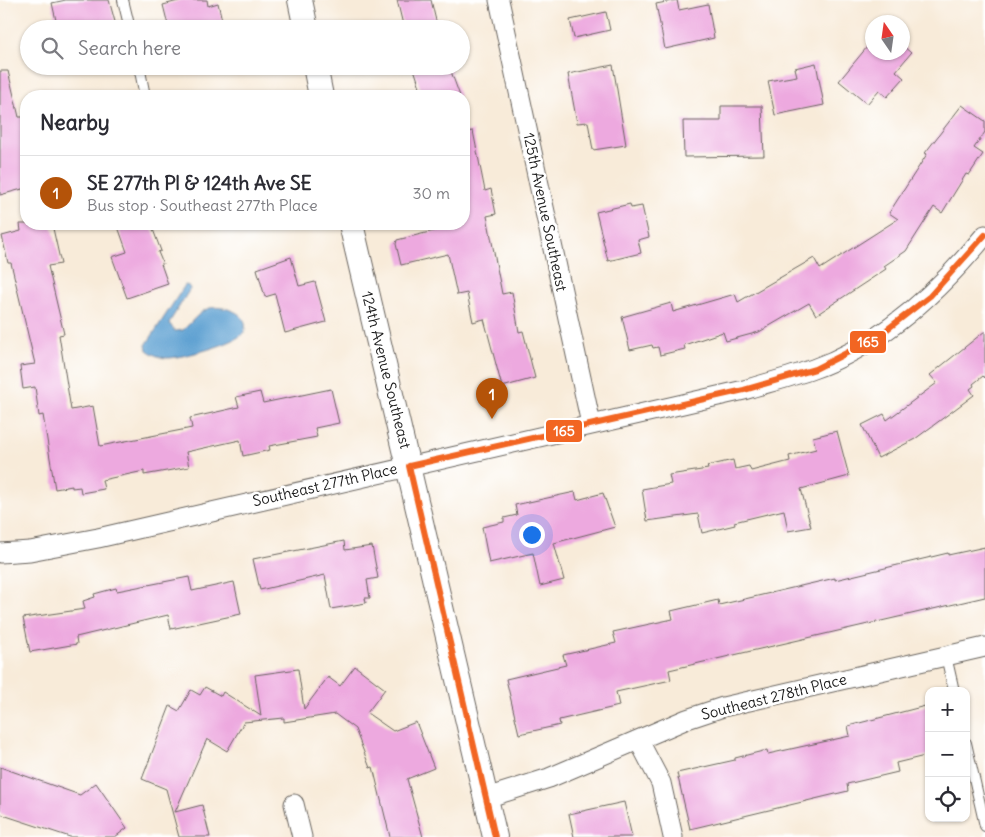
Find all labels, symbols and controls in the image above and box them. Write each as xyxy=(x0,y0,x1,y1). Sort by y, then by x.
north arrow xyxy=(865,15,910,60)
search box xyxy=(20,20,470,75)
icon: search xyxy=(38,34,66,62)
text: Search here xyxy=(78,36,181,60)
text: Nearby xyxy=(40,109,110,136)
street label: 125th Avenue Southeast xyxy=(519,131,572,293)
text: SE 277th Pl & 124th Ave SE xyxy=(87,171,312,195)
text: 1 xyxy=(53,183,59,203)
text: 30 m xyxy=(413,183,450,203)
text: Bus stop · Southeast 277th Place xyxy=(87,195,318,215)
street label: 124th Avenue Southeast xyxy=(358,289,415,451)
line badge: 165 xyxy=(849,330,887,354)
text: 165 xyxy=(857,333,879,351)
pin: 1 xyxy=(476,378,508,419)
line badge: 165 xyxy=(545,419,583,443)
text: 165 xyxy=(553,422,575,440)
street label: Southeast 277th Place xyxy=(251,459,399,510)
your location xyxy=(519,522,545,548)
street label: Southeast 278th Place xyxy=(699,669,849,724)
map controls xyxy=(925,687,970,822)
button: + xyxy=(925,687,970,732)
button: − xyxy=(925,732,970,777)
button: locate xyxy=(925,777,970,822)

